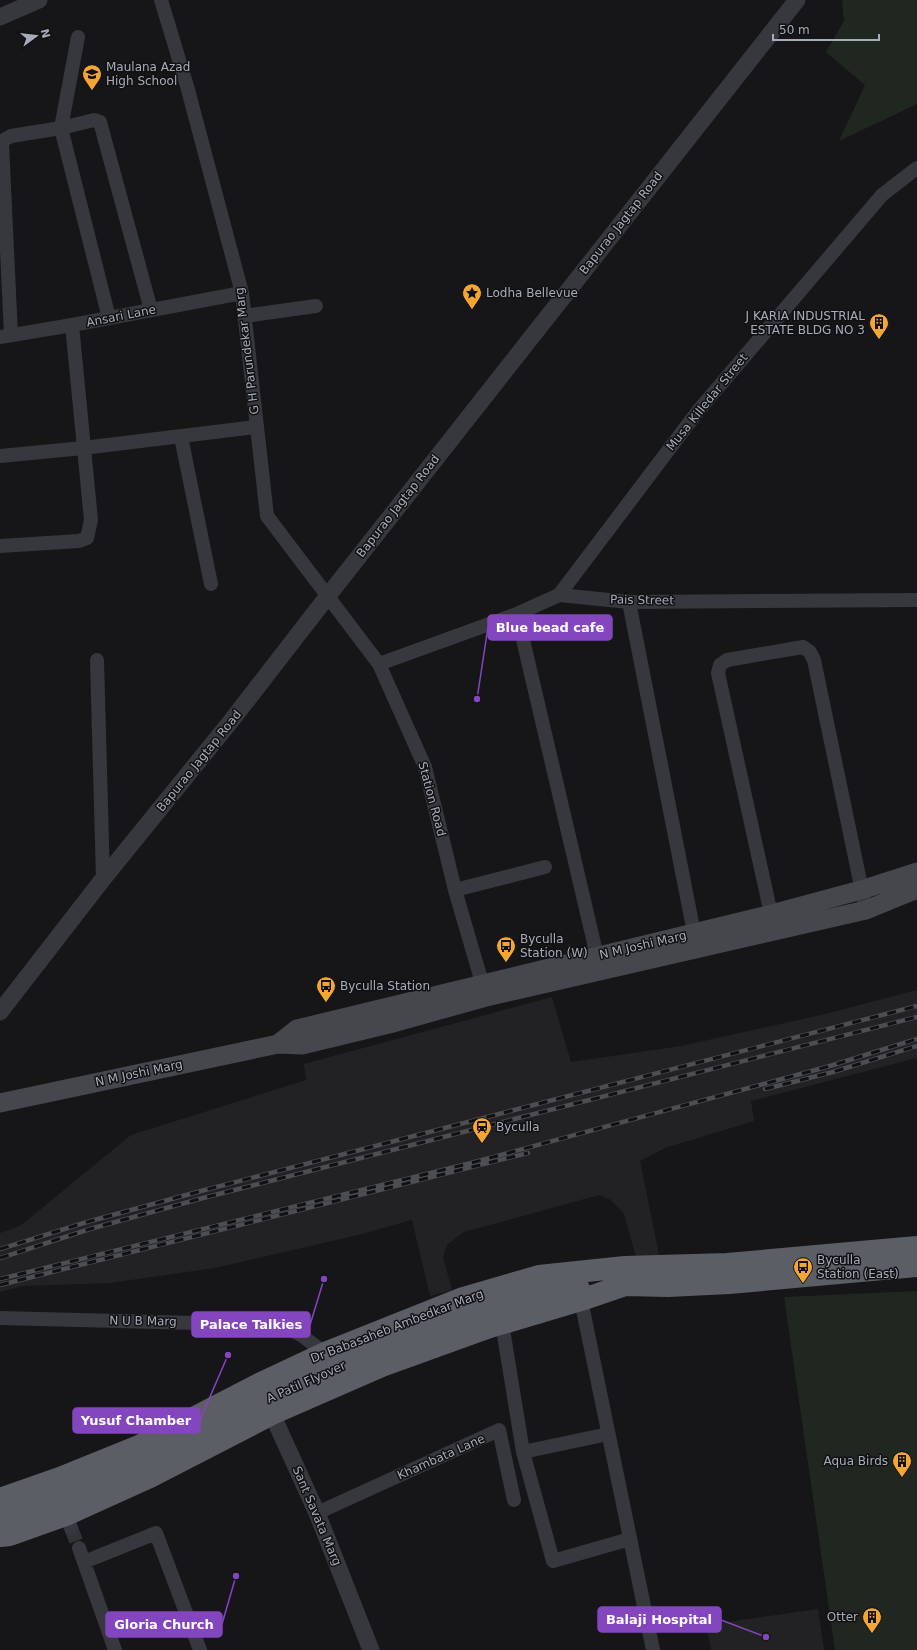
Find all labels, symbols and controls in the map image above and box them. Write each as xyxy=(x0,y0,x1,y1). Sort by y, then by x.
north arrow xyxy=(16,16,56,56)
scale bar xyxy=(773,16,879,42)
text: 50 m xyxy=(779,23,810,37)
text: N xyxy=(38,27,53,40)
place label: Maulana Azad High School xyxy=(106,60,190,88)
school or university icon: Maulana Azad High School xyxy=(81,63,103,91)
street label: Bapurao Jagtap Road xyxy=(577,169,665,277)
place icon: Lodha Bellevue xyxy=(461,282,483,310)
place label: Lodha Bellevue xyxy=(486,286,578,300)
street label: G H Parundekar Marg xyxy=(232,287,262,415)
street label: Ansari Lane xyxy=(85,302,157,330)
place label: J KARIA INDUSTRIAL ESTATE BLDG NO 3 xyxy=(745,309,865,337)
building icon: J KARIA INDUSTRIAL ESTATE BLDG NO 3 xyxy=(868,312,890,340)
street label: Musa Killedar Street xyxy=(664,350,751,453)
street label: Bapurao Jagtap Road xyxy=(354,452,442,560)
street label: Pais Street xyxy=(610,592,674,608)
callout: Blue bead cafe xyxy=(488,615,612,640)
text: Blue bead cafe xyxy=(496,620,605,635)
street label: Bapurao Jagtap Road xyxy=(154,707,244,815)
street label: Station Road xyxy=(415,760,449,838)
street label: N M Joshi Marg xyxy=(598,928,688,962)
place label: Byculla Station (W) xyxy=(520,932,588,960)
bus stop icon: Byculla Station (W) xyxy=(495,935,517,963)
bus stop icon: Byculla Station xyxy=(315,975,337,1003)
place label: Byculla Station xyxy=(340,979,430,993)
street label: N M Joshi Marg xyxy=(94,1057,184,1089)
station icon: Byculla xyxy=(471,1116,493,1144)
place label: Byculla xyxy=(496,1120,540,1134)
place label: Byculla Station (East) xyxy=(817,1253,899,1281)
bus stop icon: Byculla Station (East) xyxy=(792,1256,814,1284)
street label: Dr Babasaheb Ambedkar Marg xyxy=(309,1286,485,1366)
callout: Palace Talkies xyxy=(192,1312,310,1337)
street label: N U B Marg xyxy=(109,1313,177,1329)
text: Palace Talkies xyxy=(200,1317,302,1332)
street label: A Patil Flyover xyxy=(264,1358,348,1406)
callout: Yusuf Chamber xyxy=(73,1408,200,1433)
text: Yusuf Chamber xyxy=(80,1413,192,1428)
street label: Khambata Lane xyxy=(395,1431,487,1483)
building icon: Aqua Birds xyxy=(891,1450,913,1478)
place label: Aqua Birds xyxy=(823,1454,888,1468)
street label: Sant Savata Marg xyxy=(290,1464,344,1568)
building icon: Otter xyxy=(861,1606,883,1634)
callout: Balaji Hospital xyxy=(598,1607,721,1632)
place label: Otter xyxy=(827,1610,858,1624)
callout: Gloria Church xyxy=(106,1612,222,1637)
text: Balaji Hospital xyxy=(606,1612,712,1627)
text: Gloria Church xyxy=(114,1617,214,1632)

